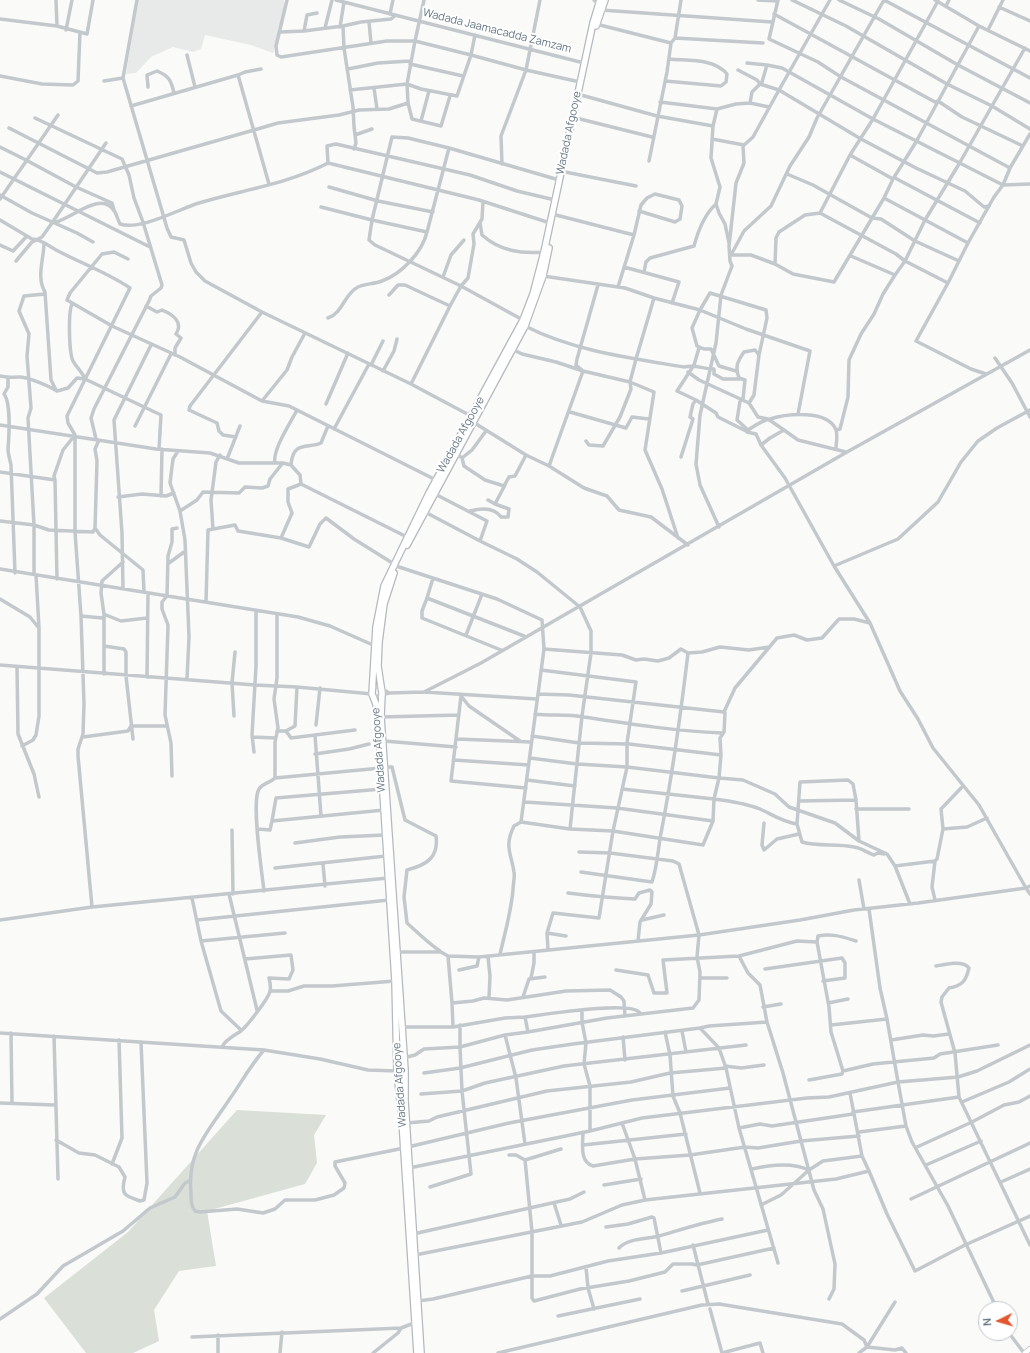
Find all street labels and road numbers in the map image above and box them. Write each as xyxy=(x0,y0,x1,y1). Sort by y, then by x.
street label: Wadada Jaamacadda Zamzam xyxy=(421,6,573,56)
street label: Wadada Afgooye xyxy=(554,90,584,176)
street label: Wadada Afgooye xyxy=(435,395,487,475)
street label: Wadada Afgooye xyxy=(369,707,389,793)
street label: Wadada Afgooye xyxy=(390,1042,410,1128)

